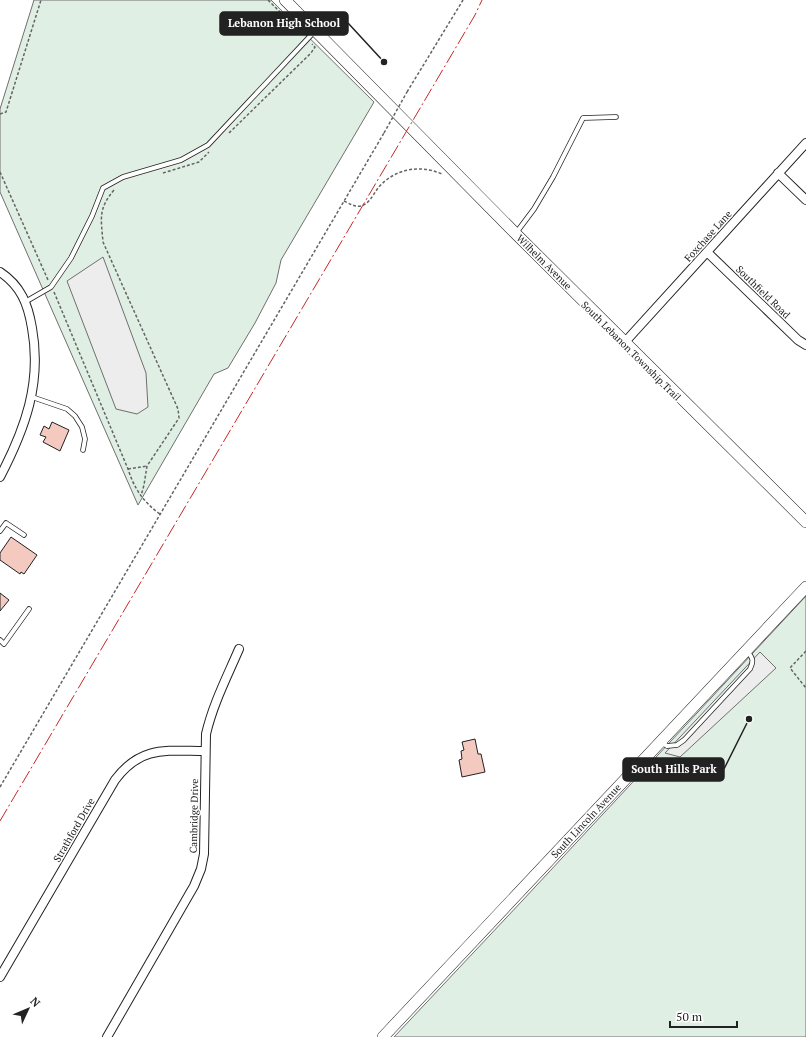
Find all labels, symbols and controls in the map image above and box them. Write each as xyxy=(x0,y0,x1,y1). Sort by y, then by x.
callout: Lebanon High School xyxy=(220,12,348,35)
text: Lebanon High School xyxy=(228,16,340,30)
street label: Foxchase Lane xyxy=(681,208,735,264)
street label: Wilhelm Avenue xyxy=(514,232,574,292)
street label: Southfield Road xyxy=(733,263,793,321)
street label: South Lebanon Township Trail xyxy=(578,298,684,404)
callout: South Hills Park xyxy=(623,758,724,781)
text: South Hills Park xyxy=(631,762,717,776)
street label: Cambridge Drive xyxy=(187,779,201,853)
street label: South Lincoln Avenue xyxy=(548,781,624,861)
street label: Strathford Drive xyxy=(50,796,98,864)
north arrow xyxy=(8,989,48,1029)
text: N xyxy=(27,994,44,1010)
scale bar xyxy=(670,1003,737,1029)
text: 50 m xyxy=(676,1009,703,1024)

